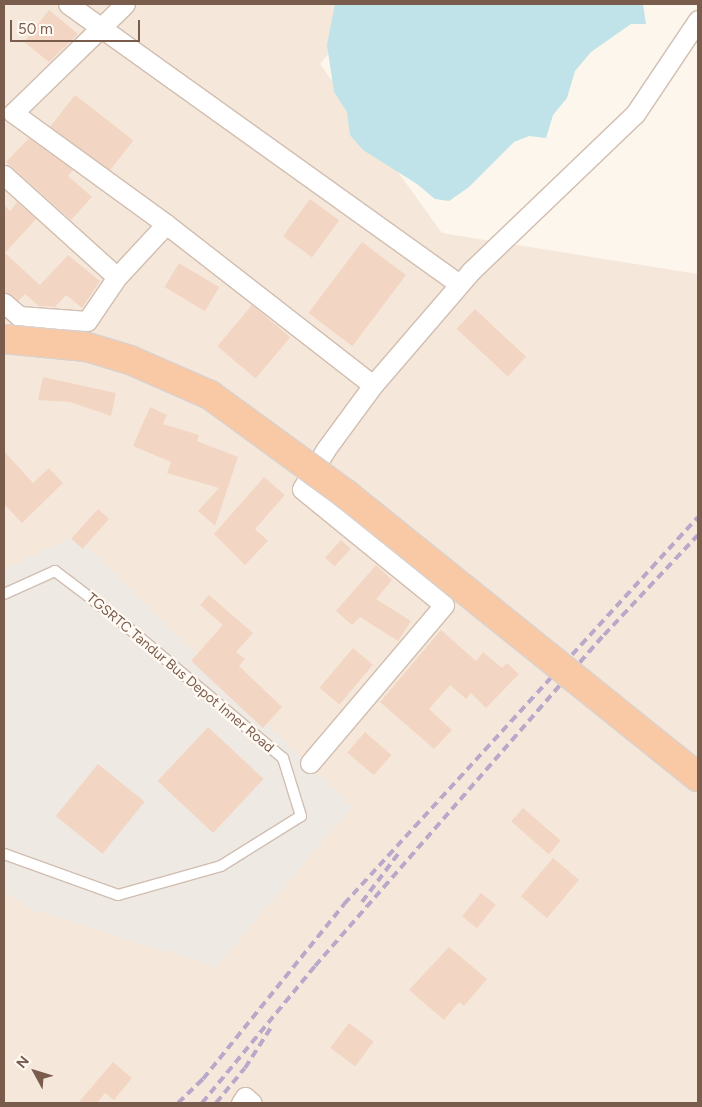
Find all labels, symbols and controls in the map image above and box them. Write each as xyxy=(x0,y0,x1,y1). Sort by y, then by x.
scale bar xyxy=(12,10,142,42)
text: 50 m xyxy=(18,20,53,38)
street label: TGSRTC Tandur Bus Depot Inner Road xyxy=(83,590,277,756)
north arrow xyxy=(10,1047,60,1097)
text: N xyxy=(13,1053,33,1072)

